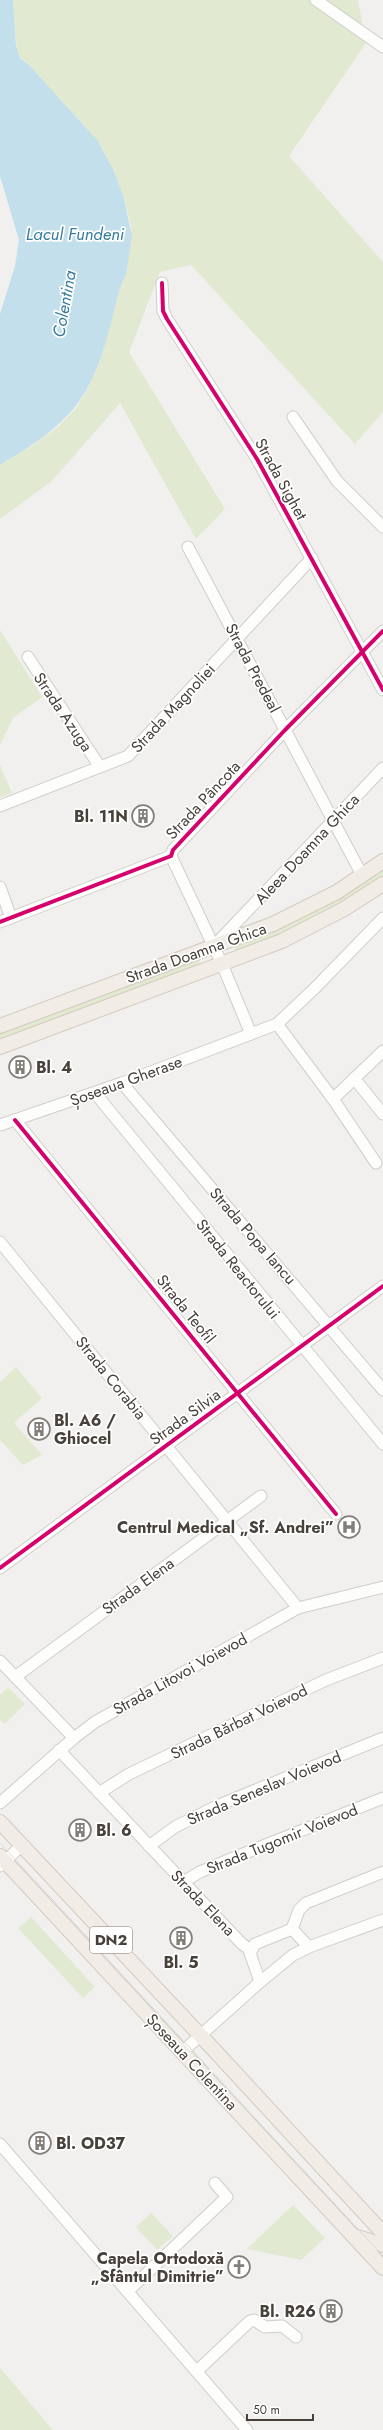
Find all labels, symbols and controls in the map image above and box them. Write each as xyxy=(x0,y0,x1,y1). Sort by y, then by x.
water label: Lacul Fundeni xyxy=(26,222,125,246)
water label: Colentina xyxy=(46,268,82,339)
street label: Strada Sighet xyxy=(249,434,313,524)
street label: Strada Predeal xyxy=(220,619,286,717)
street label: Strada Magnoliei xyxy=(126,658,220,758)
street label: Strada Azuga xyxy=(28,668,98,756)
street label: Strada Pâncota xyxy=(160,755,246,845)
street label: Aleea Doamna Ghica xyxy=(249,788,365,910)
building icon: Bl. 11N xyxy=(130,803,156,829)
place label: Bl. 11N xyxy=(74,805,128,828)
street label: Strada Doamna Ghica xyxy=(122,917,270,989)
street label: Șoseaua Gherase xyxy=(67,1050,185,1112)
building icon: Bl. 4 xyxy=(7,1054,33,1080)
place label: Bl. 4 xyxy=(36,1056,72,1079)
street label: Strada Popa Iancu xyxy=(204,1182,302,1290)
street label: Strada Reactorului xyxy=(190,1214,286,1324)
street label: Strada Teofil xyxy=(151,1270,221,1348)
street label: Strada Corabia xyxy=(70,1331,152,1425)
street label: Strada Silvia xyxy=(145,1383,225,1451)
place label: Bl. A6 / Ghiocel xyxy=(54,1409,116,1450)
building icon: Bl. A6 / Ghiocel xyxy=(26,1416,52,1442)
hospital icon: Centrul Medical „Sf. Andrei” xyxy=(336,1514,362,1540)
place label: Centrul Medical „Sf. Andrei” xyxy=(117,1516,334,1539)
street label: Strada Elena xyxy=(97,1552,179,1620)
street label: Strada Litovoi Voievod xyxy=(109,1627,251,1721)
street label: Strada Bărbat Voievod xyxy=(167,1679,311,1765)
street label: Strada Seneslav Voievod xyxy=(183,1745,345,1831)
street label: Strada Tugomir Voievod xyxy=(203,1798,361,1880)
building icon: Bl. 6 xyxy=(67,1817,93,1843)
place label: Bl. 6 xyxy=(96,1819,132,1842)
street label: Strada Elena xyxy=(165,1865,241,1941)
building icon: Bl. 5 xyxy=(168,1925,194,1951)
road number: DN2 xyxy=(90,1927,132,1953)
place label: Bl. 5 xyxy=(163,1951,199,1974)
street label: Șoseaua Colentina xyxy=(141,2008,243,2116)
building icon: Bl. OD37 xyxy=(27,2130,53,2156)
place label: Bl. OD37 xyxy=(56,2132,125,2155)
place label: Capela Ortodoxă „Sfântul Dimitrie” xyxy=(91,2247,224,2288)
church icon: Capela Ortodoxă „Sfântul Dimitrie” xyxy=(226,2254,252,2280)
building icon: Bl. R26 xyxy=(318,2298,344,2324)
place label: Bl. R26 xyxy=(260,2300,316,2323)
scale bar xyxy=(247,2396,313,2422)
text: 50 m xyxy=(253,2401,280,2419)

